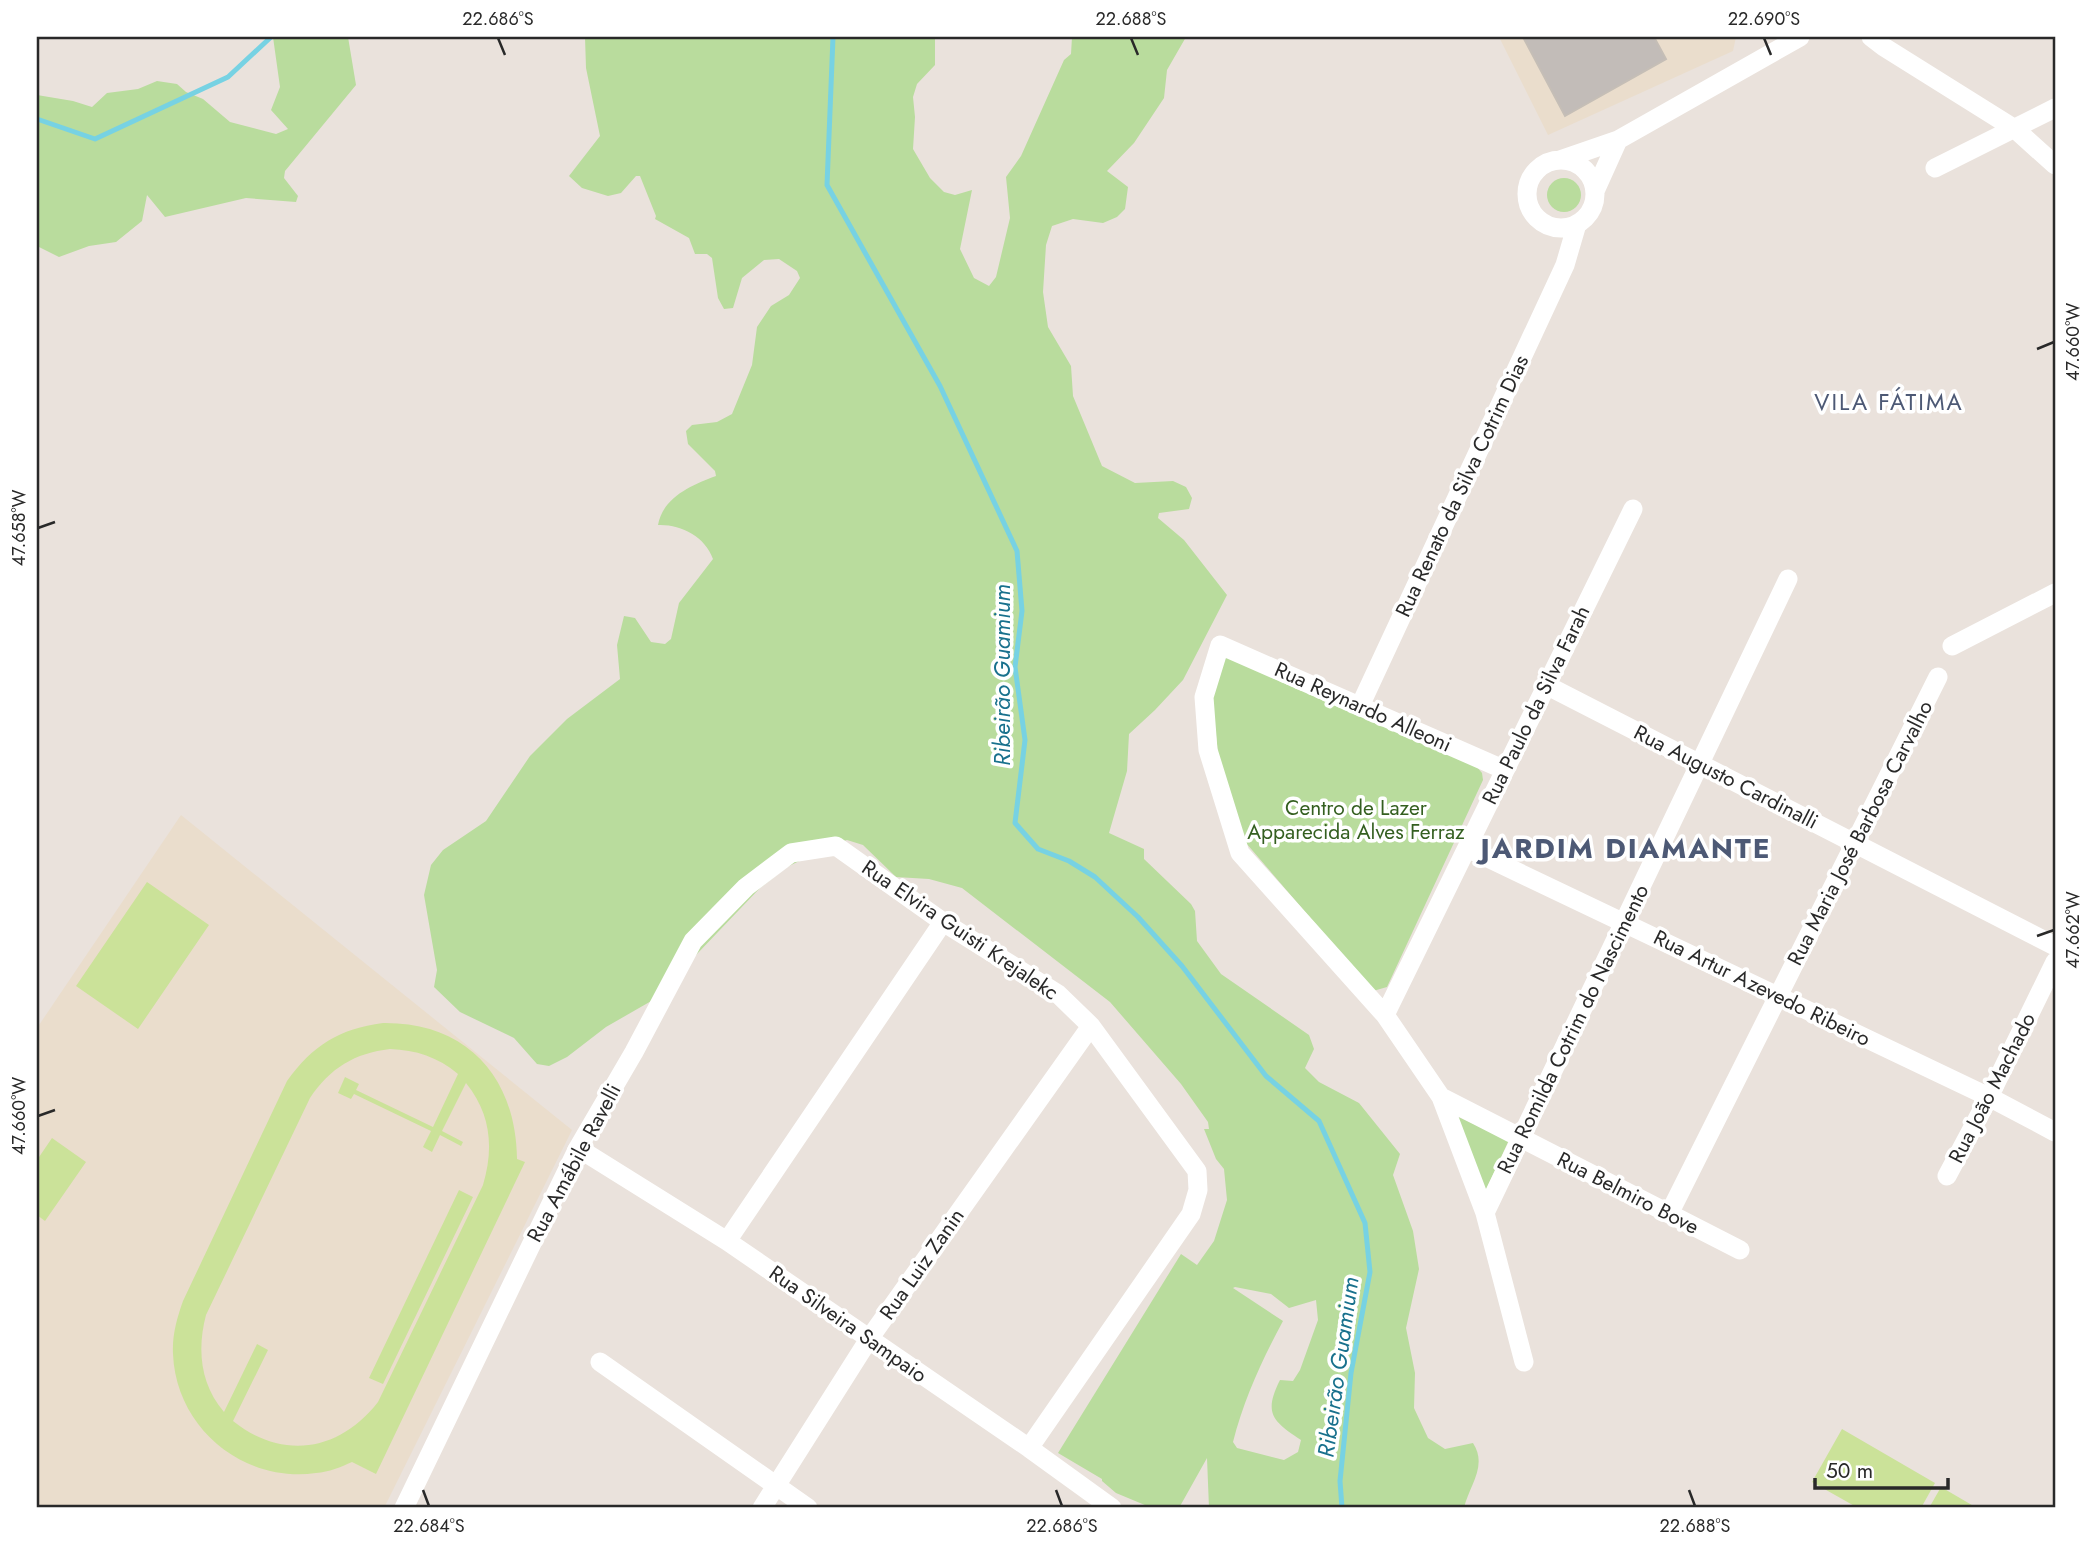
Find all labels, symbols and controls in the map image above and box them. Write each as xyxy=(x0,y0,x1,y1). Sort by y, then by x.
text: 22.686°S xyxy=(462,6,534,32)
text: 22.688°S xyxy=(1096,6,1167,32)
text: 22.690°S xyxy=(1728,6,1800,32)
text: 47.660°W xyxy=(2060,303,2086,381)
street label: Rua Renato da Silva Cotrim Dias xyxy=(1388,350,1536,622)
district label: VILA FÁTIMA xyxy=(1814,385,1964,419)
text: 47.658°W xyxy=(6,489,32,566)
water label: Ribeirão Guamium xyxy=(985,584,1019,766)
street label: Rua Paulo da Silva Farah xyxy=(1475,600,1597,810)
street label: Rua Reynardo Alleoni xyxy=(1270,654,1456,760)
street label: Rua Maria José Barbosa Carvalho xyxy=(1780,695,1940,971)
street label: Rua Augusto Cardinalli xyxy=(1629,717,1823,837)
park label: Centro de Lazer Apparecida Alves Ferraz xyxy=(1247,793,1465,847)
district label: JARDIM DIAMANTE xyxy=(1475,828,1772,869)
street label: Rua Elvira Guisti Krejalekc xyxy=(856,853,1064,1007)
street label: Rua Romilda Cotrim do Nascimento xyxy=(1490,879,1656,1179)
text: 47.662°W xyxy=(2060,891,2086,969)
street label: Rua Artur Azevedo Ribeiro xyxy=(1649,922,1875,1054)
street label: Rua João Machado xyxy=(1941,1008,2043,1168)
text: 47.660°W xyxy=(6,1077,32,1155)
street label: Rua Amábile Ravelli xyxy=(520,1078,628,1248)
street label: Rua Belmiro Bove xyxy=(1552,1144,1704,1242)
street label: Rua Luiz Zanin xyxy=(873,1202,971,1326)
street label: Rua Silveira Sampaio xyxy=(763,1258,933,1390)
water label: Ribeirão Guamium xyxy=(1309,1275,1367,1459)
scale bar xyxy=(1815,1447,1948,1491)
text: 50 m xyxy=(1826,1456,1873,1486)
text: 22.684°S xyxy=(393,1513,465,1539)
text: 22.686°S xyxy=(1026,1513,1098,1539)
text: 22.688°S xyxy=(1660,1513,1731,1539)

